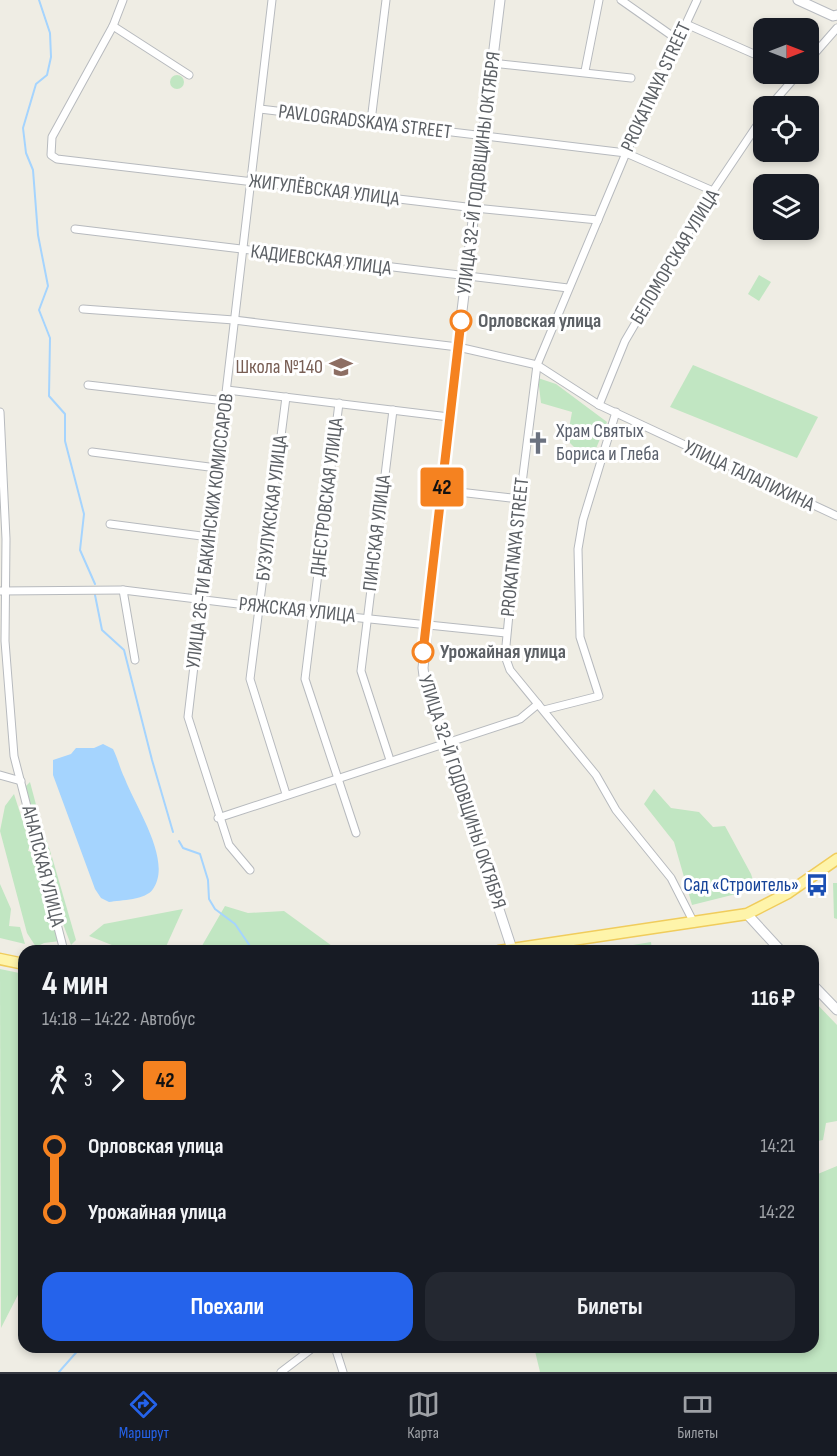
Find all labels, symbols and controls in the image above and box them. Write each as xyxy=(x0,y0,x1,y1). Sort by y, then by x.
north arrow xyxy=(753,18,819,84)
map controls xyxy=(753,18,819,240)
street label: PROKATNAYA STREET xyxy=(616,19,696,155)
street label: УЛИЦА 32-Й ГОДОВЩИНЫ ОКТЯБРЯ xyxy=(452,50,506,296)
button: locate xyxy=(753,96,819,162)
street label: PAVLOGRADSKAYA STREET xyxy=(277,99,453,145)
street label: ЖИГУЛЁВСКАЯ УЛИЦА xyxy=(247,169,401,211)
button: layers xyxy=(753,174,819,240)
street label: БЕЛОМОРСКАЯ УЛИЦА xyxy=(625,185,725,329)
street label: КАДИЕВСКАЯ УЛИЦА xyxy=(249,239,393,281)
place label: Орловская улица xyxy=(478,309,601,333)
marker: Орловская улица xyxy=(450,310,472,332)
school or university icon: Школа №140 xyxy=(328,354,354,380)
place label: Школа №140 xyxy=(235,355,323,379)
street label: УЛИЦА 26-ТИ БАКИНСКИХ КОМИССАРОВ xyxy=(181,392,239,670)
street label: ДНЕСТРОВСКАЯ УЛИЦА xyxy=(305,416,349,577)
place label: Храм Святых Бориса и Глеба xyxy=(555,419,659,466)
church icon: Храм Святых Бориса и Глеба xyxy=(525,430,551,456)
street label: БУЗУЛУКСКАЯ УЛИЦА xyxy=(251,433,293,582)
street label: УЛИЦА ТАЛАЛИХИНА xyxy=(680,435,818,517)
line badge: 42 xyxy=(415,468,469,506)
street label: ПИНСКАЯ УЛИЦА xyxy=(358,473,396,592)
text: 42 xyxy=(432,475,452,500)
street label: PROKATNAYA STREET xyxy=(496,476,534,618)
street label: РЯЖСКАЯ УЛИЦА xyxy=(238,592,357,628)
place label: Урожайная улица xyxy=(440,640,566,664)
marker: Урожайная улица xyxy=(412,641,434,663)
street label: УЛИЦА 32-Й ГОДОВЩИНЫ ОКТЯБРЯ xyxy=(413,672,511,912)
street label: АНАПСКАЯ УЛИЦА xyxy=(16,802,70,929)
bus stop icon: Сад «Строитель» xyxy=(804,872,830,898)
place label: Сад «Строитель» xyxy=(683,873,799,897)
text: 4 мин xyxy=(42,964,108,1004)
text: 116 ₽ xyxy=(751,985,795,1012)
text: 14:18 – 14:22 · Автобус xyxy=(42,1007,195,1031)
icon: walk xyxy=(42,1064,75,1097)
icon: forward xyxy=(101,1064,134,1097)
text: 3 xyxy=(84,1068,92,1092)
text: 42 xyxy=(155,1068,174,1093)
text: Орловская улица xyxy=(88,1133,224,1160)
text: 14:21 xyxy=(761,1134,795,1158)
text: Урожайная улица xyxy=(88,1199,226,1226)
text: 14:22 xyxy=(759,1200,795,1224)
button: Поехали xyxy=(42,1272,413,1341)
button: Билеты xyxy=(425,1272,795,1341)
tab: Маршрут xyxy=(119,1388,169,1443)
tab: Карта xyxy=(407,1388,440,1443)
tab: Билеты xyxy=(677,1388,718,1443)

